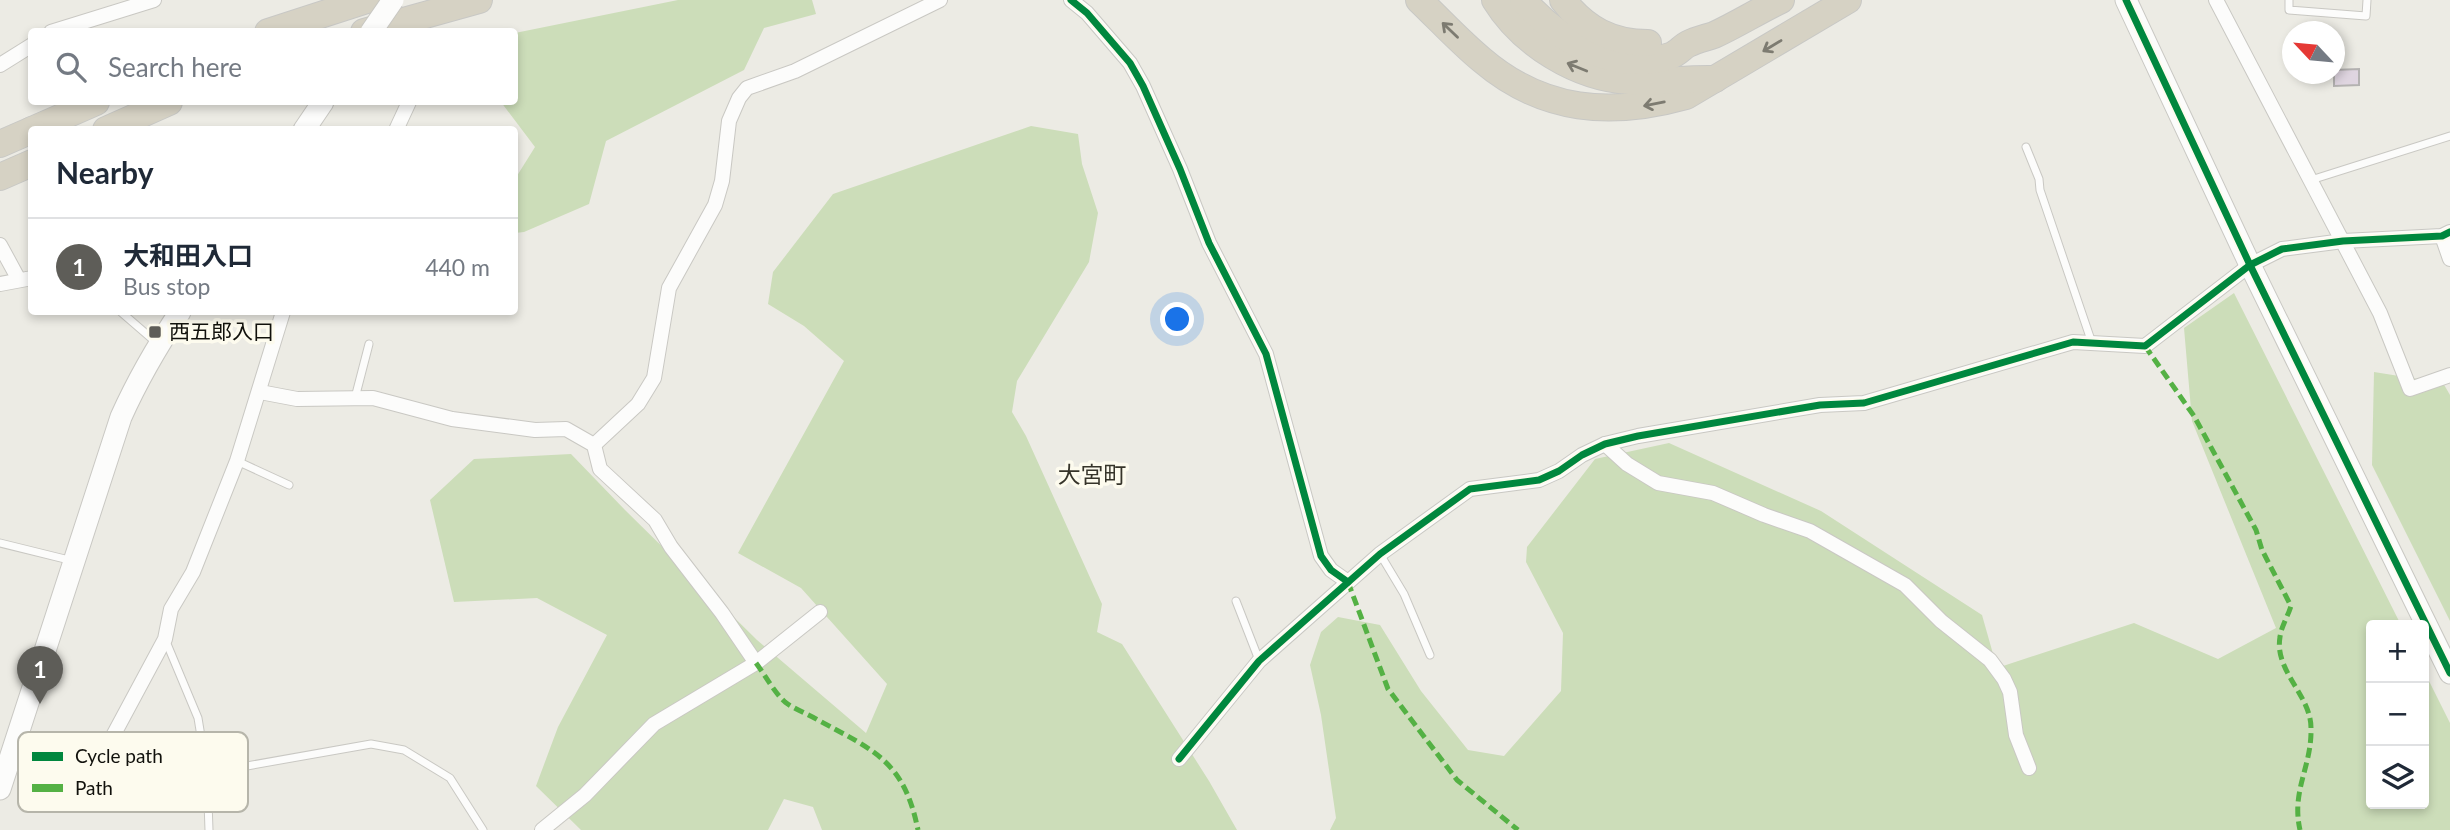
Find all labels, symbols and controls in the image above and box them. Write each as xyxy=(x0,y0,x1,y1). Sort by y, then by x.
north arrow xyxy=(2282,21,2345,84)
one-way arrow xyxy=(1442,22,1459,39)
search box xyxy=(28,28,518,105)
one-way arrow xyxy=(1763,39,1783,53)
icon: search xyxy=(52,48,90,86)
text: Search here xyxy=(108,51,242,83)
one-way arrow xyxy=(1567,60,1588,73)
one-way arrow xyxy=(1643,98,1666,112)
text: Nearby xyxy=(56,154,154,190)
text: 大和田入口 xyxy=(123,239,253,271)
text: 1 xyxy=(72,253,86,281)
text: 440 m xyxy=(425,253,490,281)
text: Bus stop xyxy=(123,272,210,300)
your location xyxy=(1160,302,1194,336)
place label: 西五郎入口 xyxy=(169,318,274,343)
marker: 西五郎入口 xyxy=(147,324,163,340)
district label: 大宮町 xyxy=(1058,460,1127,488)
map controls xyxy=(2366,620,2429,809)
button: + xyxy=(2366,620,2429,683)
pin: 1 xyxy=(17,646,63,704)
button: − xyxy=(2366,683,2429,746)
legend xyxy=(18,732,248,812)
text: Cycle path xyxy=(75,744,163,767)
button: layers xyxy=(2366,746,2429,809)
text: Path xyxy=(75,776,113,799)

